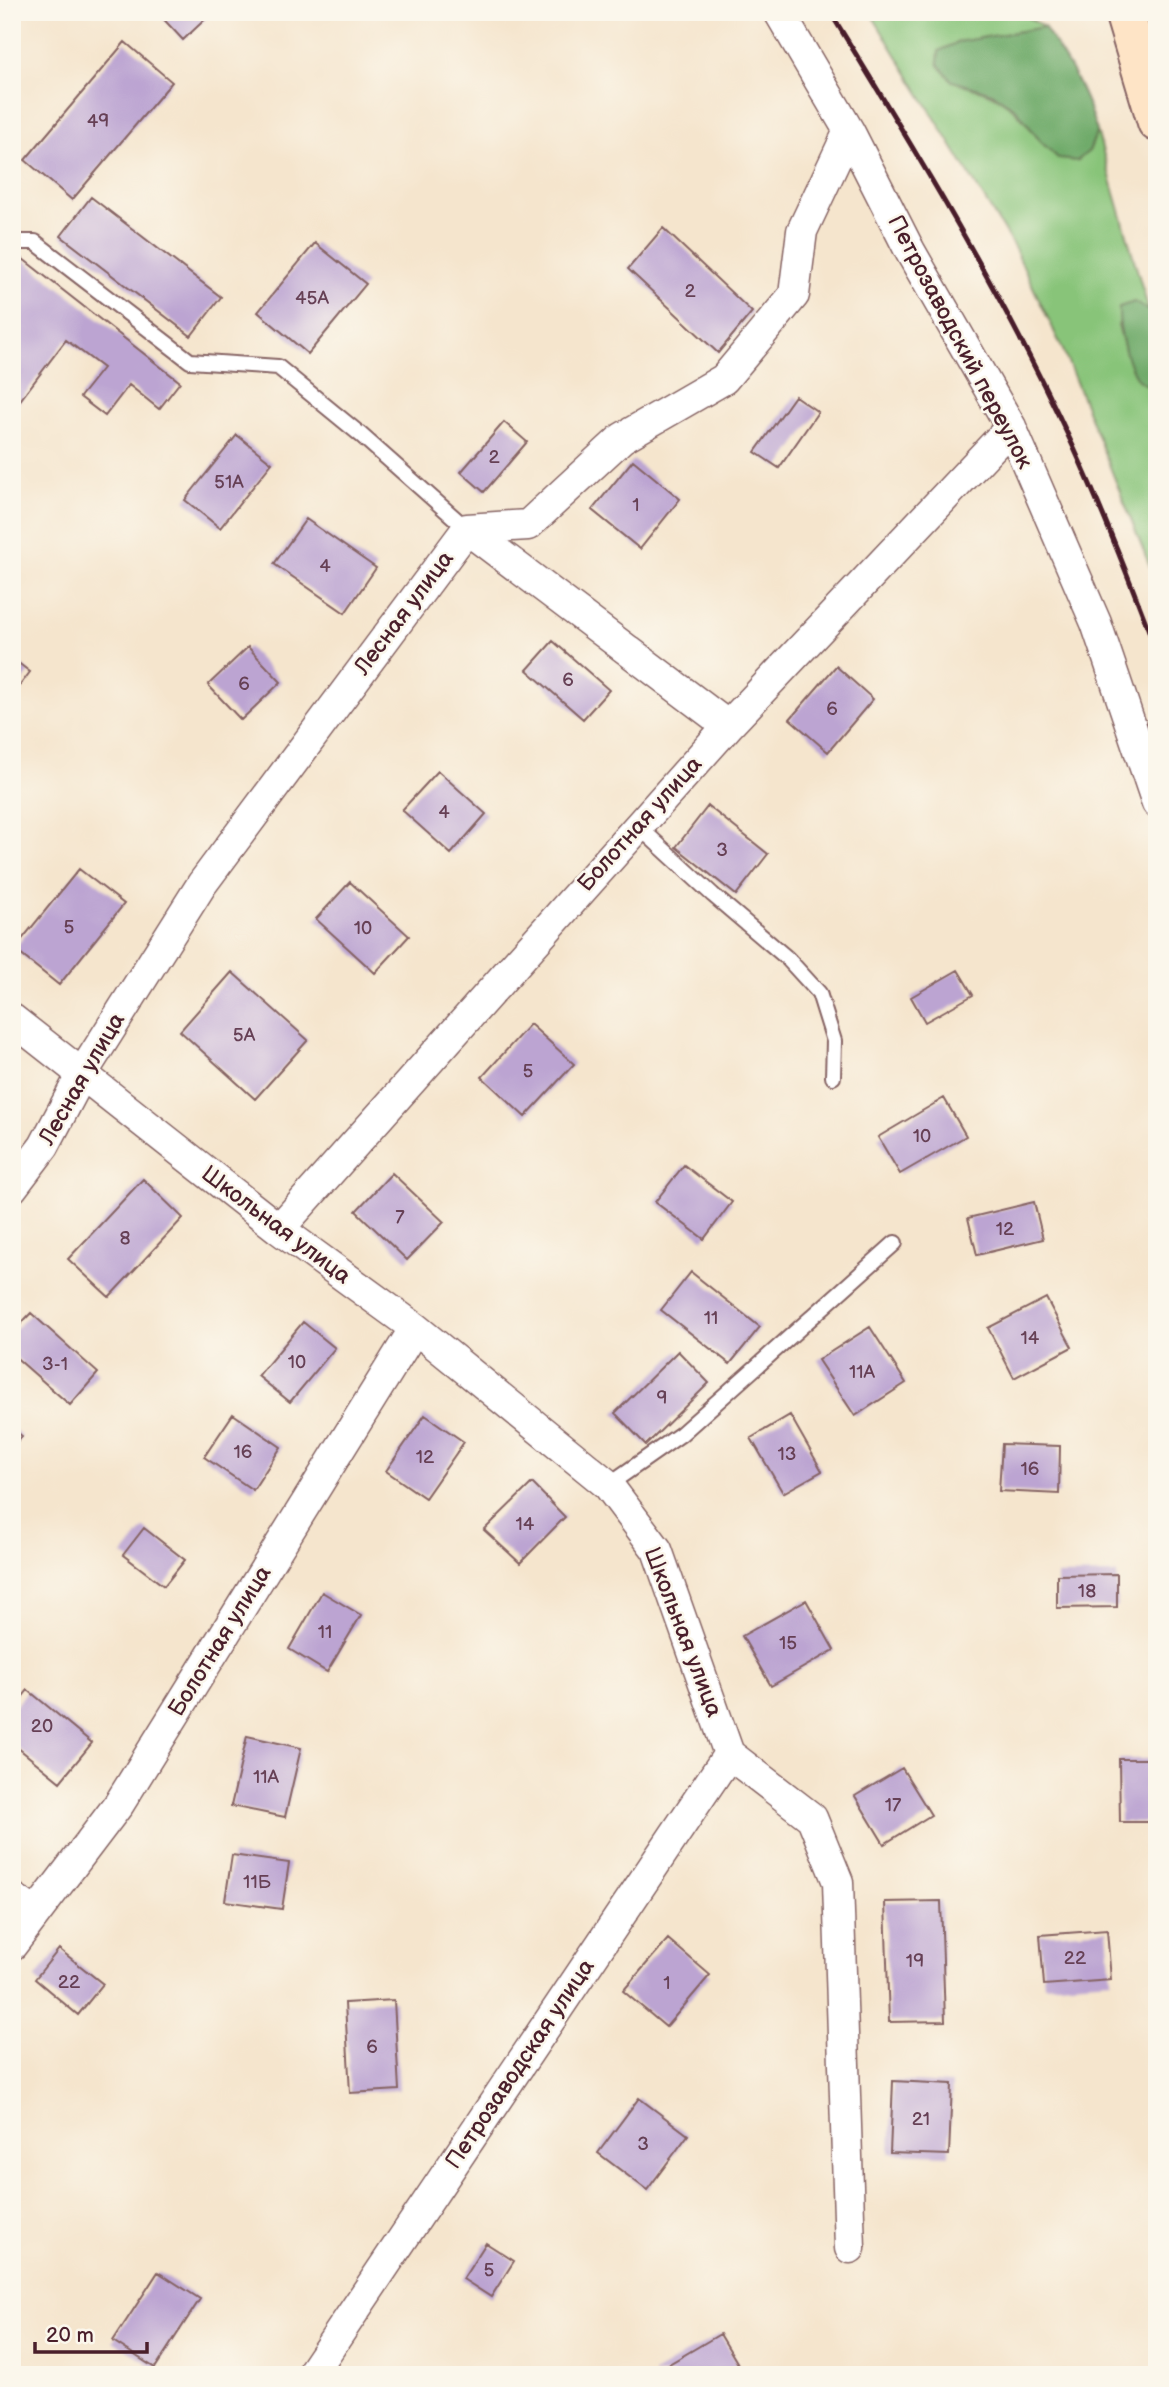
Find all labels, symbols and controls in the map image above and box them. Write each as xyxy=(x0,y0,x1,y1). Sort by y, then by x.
house number: 49 xyxy=(87,110,109,133)
street label: Петрозаводский переулок xyxy=(881,210,1039,474)
house number: 2 xyxy=(684,280,696,303)
house number: 45А xyxy=(295,287,329,310)
house number: 2 xyxy=(488,446,500,469)
house number: 51А xyxy=(214,471,244,494)
house number: 1 xyxy=(632,494,640,517)
street label: Лесная улица xyxy=(348,545,460,681)
house number: 4 xyxy=(319,555,331,578)
house number: 6 xyxy=(562,669,574,692)
house number: 6 xyxy=(238,673,250,696)
house number: 6 xyxy=(826,698,838,721)
street label: Болотная улица xyxy=(572,750,708,897)
house number: 4 xyxy=(438,801,450,824)
house number: 3 xyxy=(716,839,728,862)
house number: 5 xyxy=(64,916,75,939)
house number: 10 xyxy=(354,917,372,940)
street label: Лесная улица xyxy=(32,1008,131,1151)
house number: 5А xyxy=(233,1024,256,1047)
house number: 5 xyxy=(523,1060,534,1083)
house number: 10 xyxy=(913,1125,931,1148)
street label: Школьная улица xyxy=(196,1160,356,1290)
house number: 7 xyxy=(395,1206,405,1229)
house number: 12 xyxy=(996,1218,1015,1241)
house number: 8 xyxy=(119,1227,131,1250)
house number: 11 xyxy=(704,1307,718,1330)
house number: 14 xyxy=(1021,1327,1040,1350)
house number: 10 xyxy=(288,1351,306,1374)
house number: 3-1 xyxy=(42,1353,68,1376)
house number: 11А xyxy=(849,1361,876,1384)
house number: 9 xyxy=(657,1387,667,1410)
house number: 16 xyxy=(234,1441,252,1464)
house number: 13 xyxy=(777,1443,797,1466)
house number: 12 xyxy=(416,1446,435,1469)
house number: 16 xyxy=(1021,1458,1039,1481)
house number: 14 xyxy=(516,1513,535,1536)
street label: Школьная улица xyxy=(638,1543,728,1721)
street label: Болотная улица xyxy=(162,1560,278,1721)
house number: 18 xyxy=(1078,1580,1096,1603)
house number: 11 xyxy=(318,1621,332,1644)
house number: 15 xyxy=(779,1632,797,1655)
house number: 20 xyxy=(31,1715,53,1738)
house number: 11А xyxy=(253,1766,280,1789)
house number: 17 xyxy=(885,1794,902,1817)
house number: 11Б xyxy=(243,1871,272,1894)
house number: 22 xyxy=(1064,1947,1087,1970)
house number: 19 xyxy=(906,1950,924,1973)
street label: Петрозаводская улица xyxy=(439,1954,601,2174)
house number: 22 xyxy=(58,1971,81,1994)
house number: 1 xyxy=(663,1972,671,1995)
house number: 6 xyxy=(366,2036,378,2059)
house number: 21 xyxy=(912,2108,930,2131)
house number: 3 xyxy=(637,2133,649,2156)
house number: 5 xyxy=(484,2259,495,2282)
scale bar xyxy=(35,2310,147,2354)
text: 20 m xyxy=(46,2323,94,2348)

